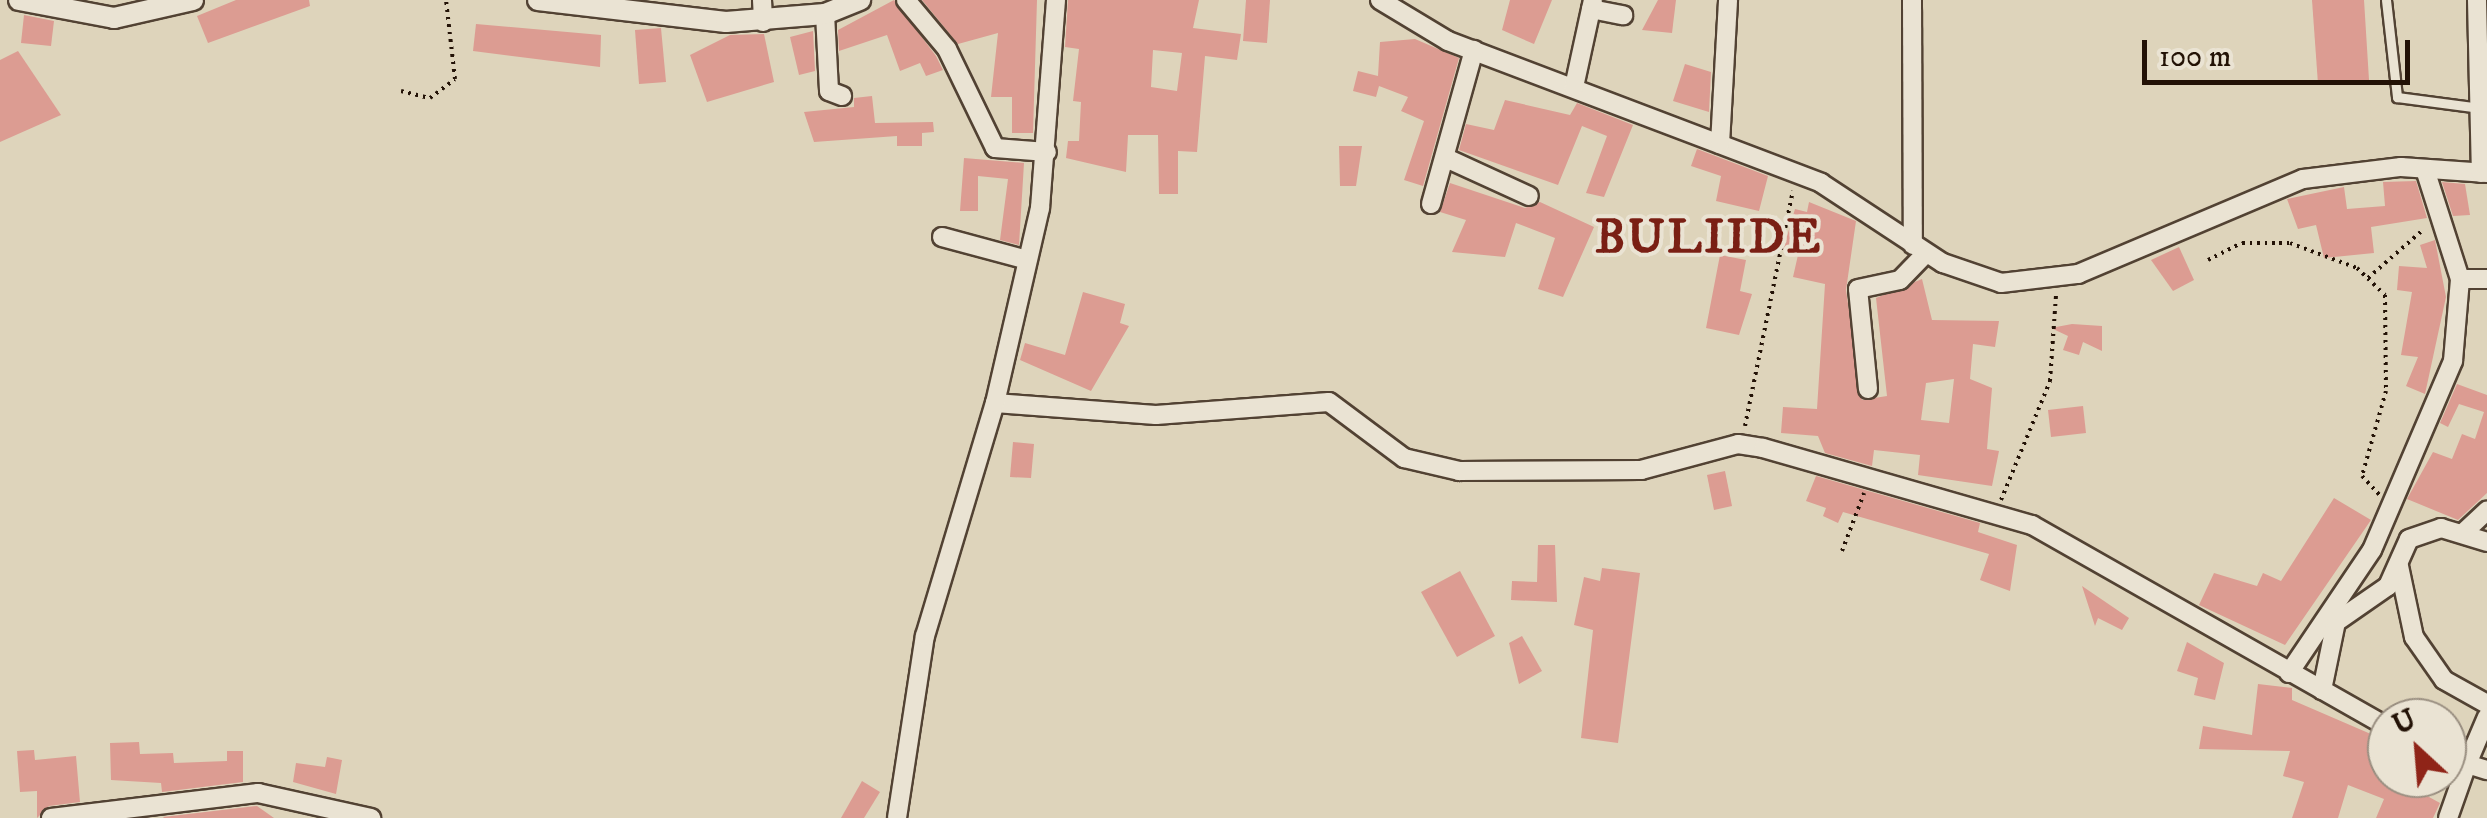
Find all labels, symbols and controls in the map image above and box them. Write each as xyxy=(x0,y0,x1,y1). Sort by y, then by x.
scale bar xyxy=(2147,20,2414,82)
text: 100 m xyxy=(2159,39,2231,76)
district label: BULIIDE xyxy=(1595,210,1823,268)
north arrow xyxy=(2367,698,2467,798)
text: U xyxy=(2387,702,2422,743)

